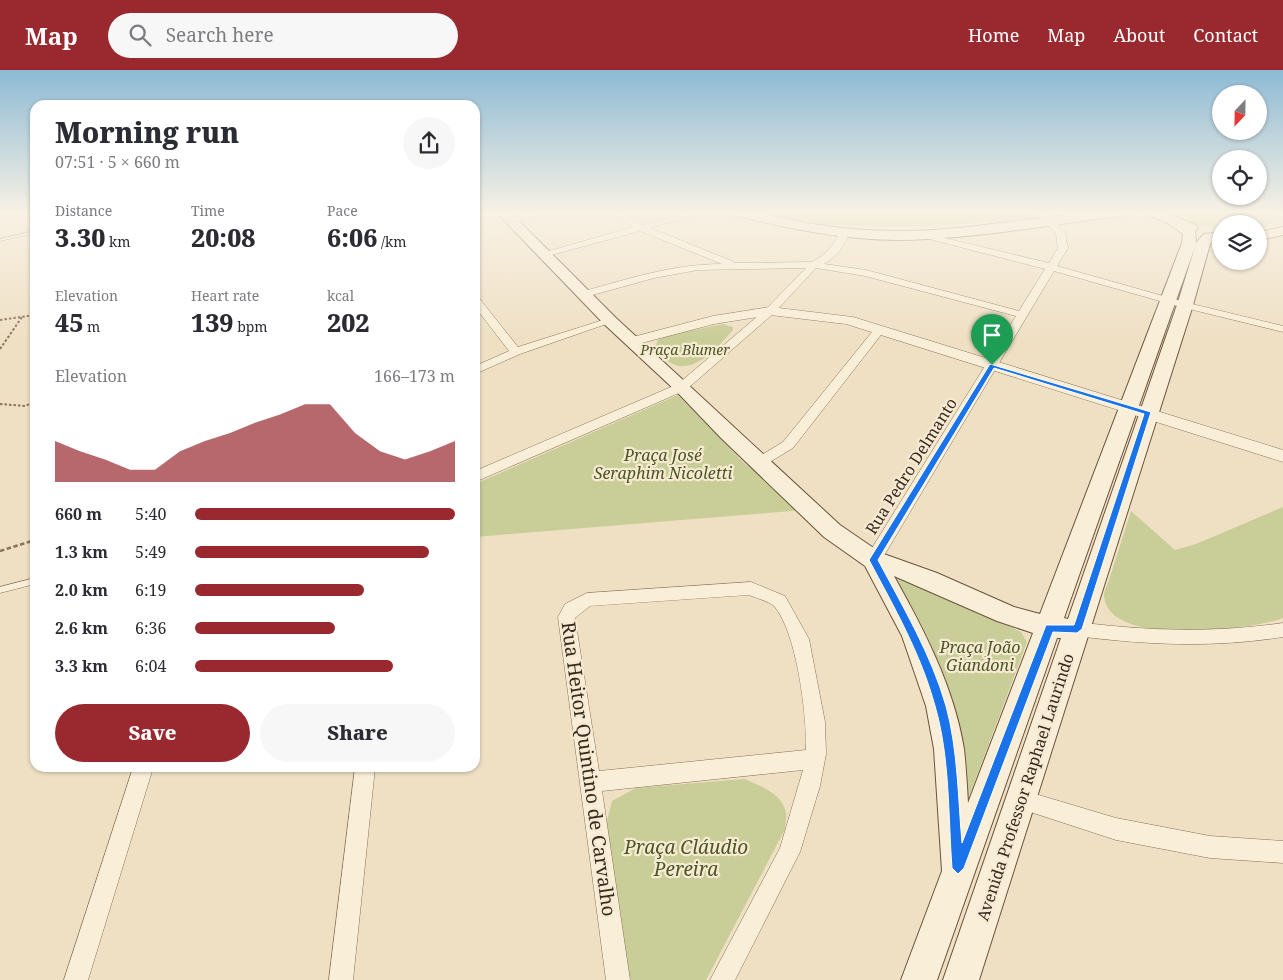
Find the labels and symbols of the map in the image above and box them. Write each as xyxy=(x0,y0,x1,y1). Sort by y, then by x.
north arrow xyxy=(1212,85,1268,140)
pin xyxy=(971,314,1013,365)
park label: Praça Blumer xyxy=(639,340,730,359)
street label: Rua Pedro Delmanto xyxy=(860,393,962,539)
park label: Praça José Seraphim Nicoletti xyxy=(594,444,732,484)
street label: Rua Heitor Quintino de Carvalho xyxy=(555,620,623,918)
park label: Praça João Giandoni xyxy=(939,636,1020,676)
street label: Avenida Professor Raphael Laurindo xyxy=(971,650,1079,924)
park label: Praça Cláudio Pereira xyxy=(623,834,748,882)

